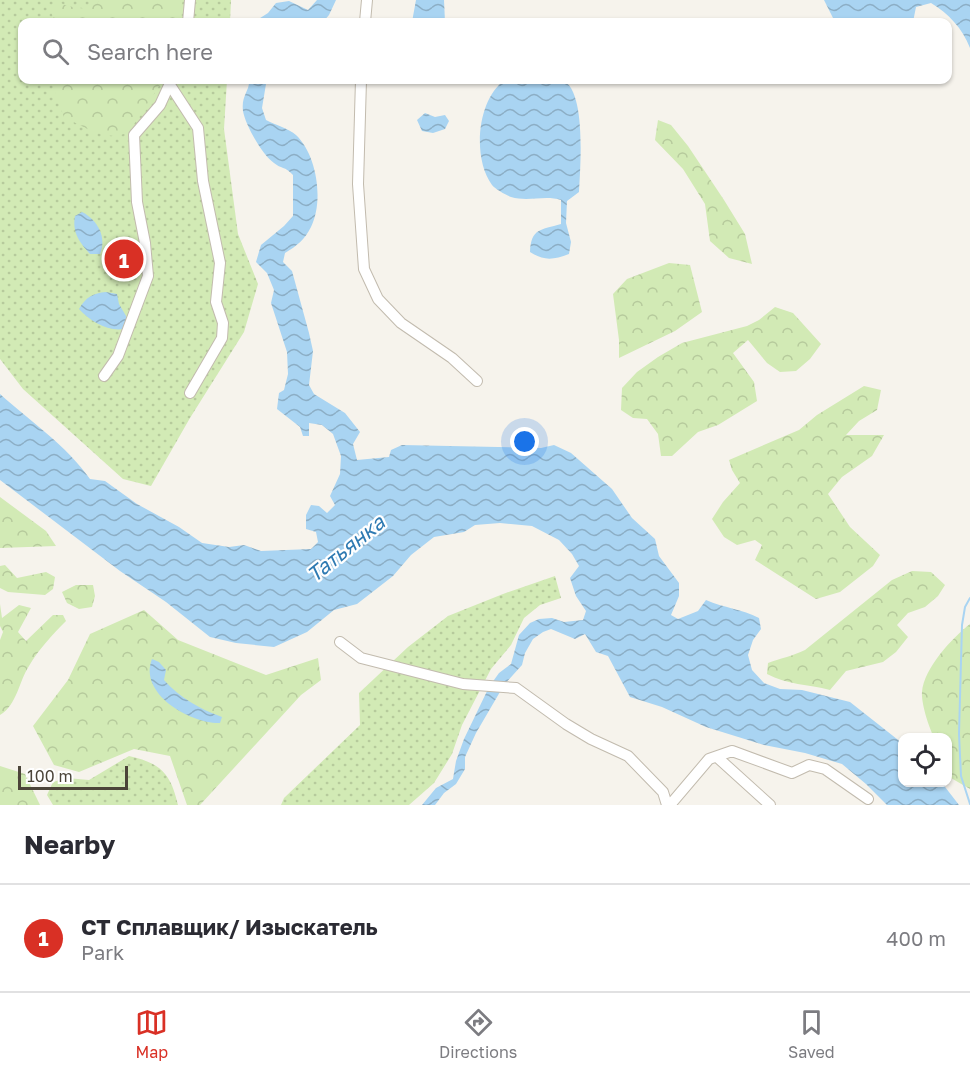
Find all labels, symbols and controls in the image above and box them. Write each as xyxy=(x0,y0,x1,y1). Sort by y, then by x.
search box xyxy=(18,18,952,84)
icon: search xyxy=(39,35,72,68)
text: Search here xyxy=(87,38,213,65)
pin: 1 xyxy=(104,236,144,282)
your location xyxy=(510,427,539,456)
water label: Татьянка xyxy=(301,508,390,587)
map controls xyxy=(898,733,952,787)
button: locate xyxy=(898,733,952,787)
scale bar xyxy=(18,763,128,790)
text: 100 m xyxy=(27,766,73,786)
text: Nearby xyxy=(24,829,115,860)
text: СТ Сплавщик/ Изыскатель xyxy=(81,913,378,940)
text: 1 xyxy=(38,926,49,950)
text: 400 m xyxy=(886,926,946,950)
text: Park xyxy=(81,940,124,964)
tab: Map xyxy=(135,1006,168,1062)
tab: Directions xyxy=(439,1006,517,1062)
tab: Saved xyxy=(788,1006,835,1062)

